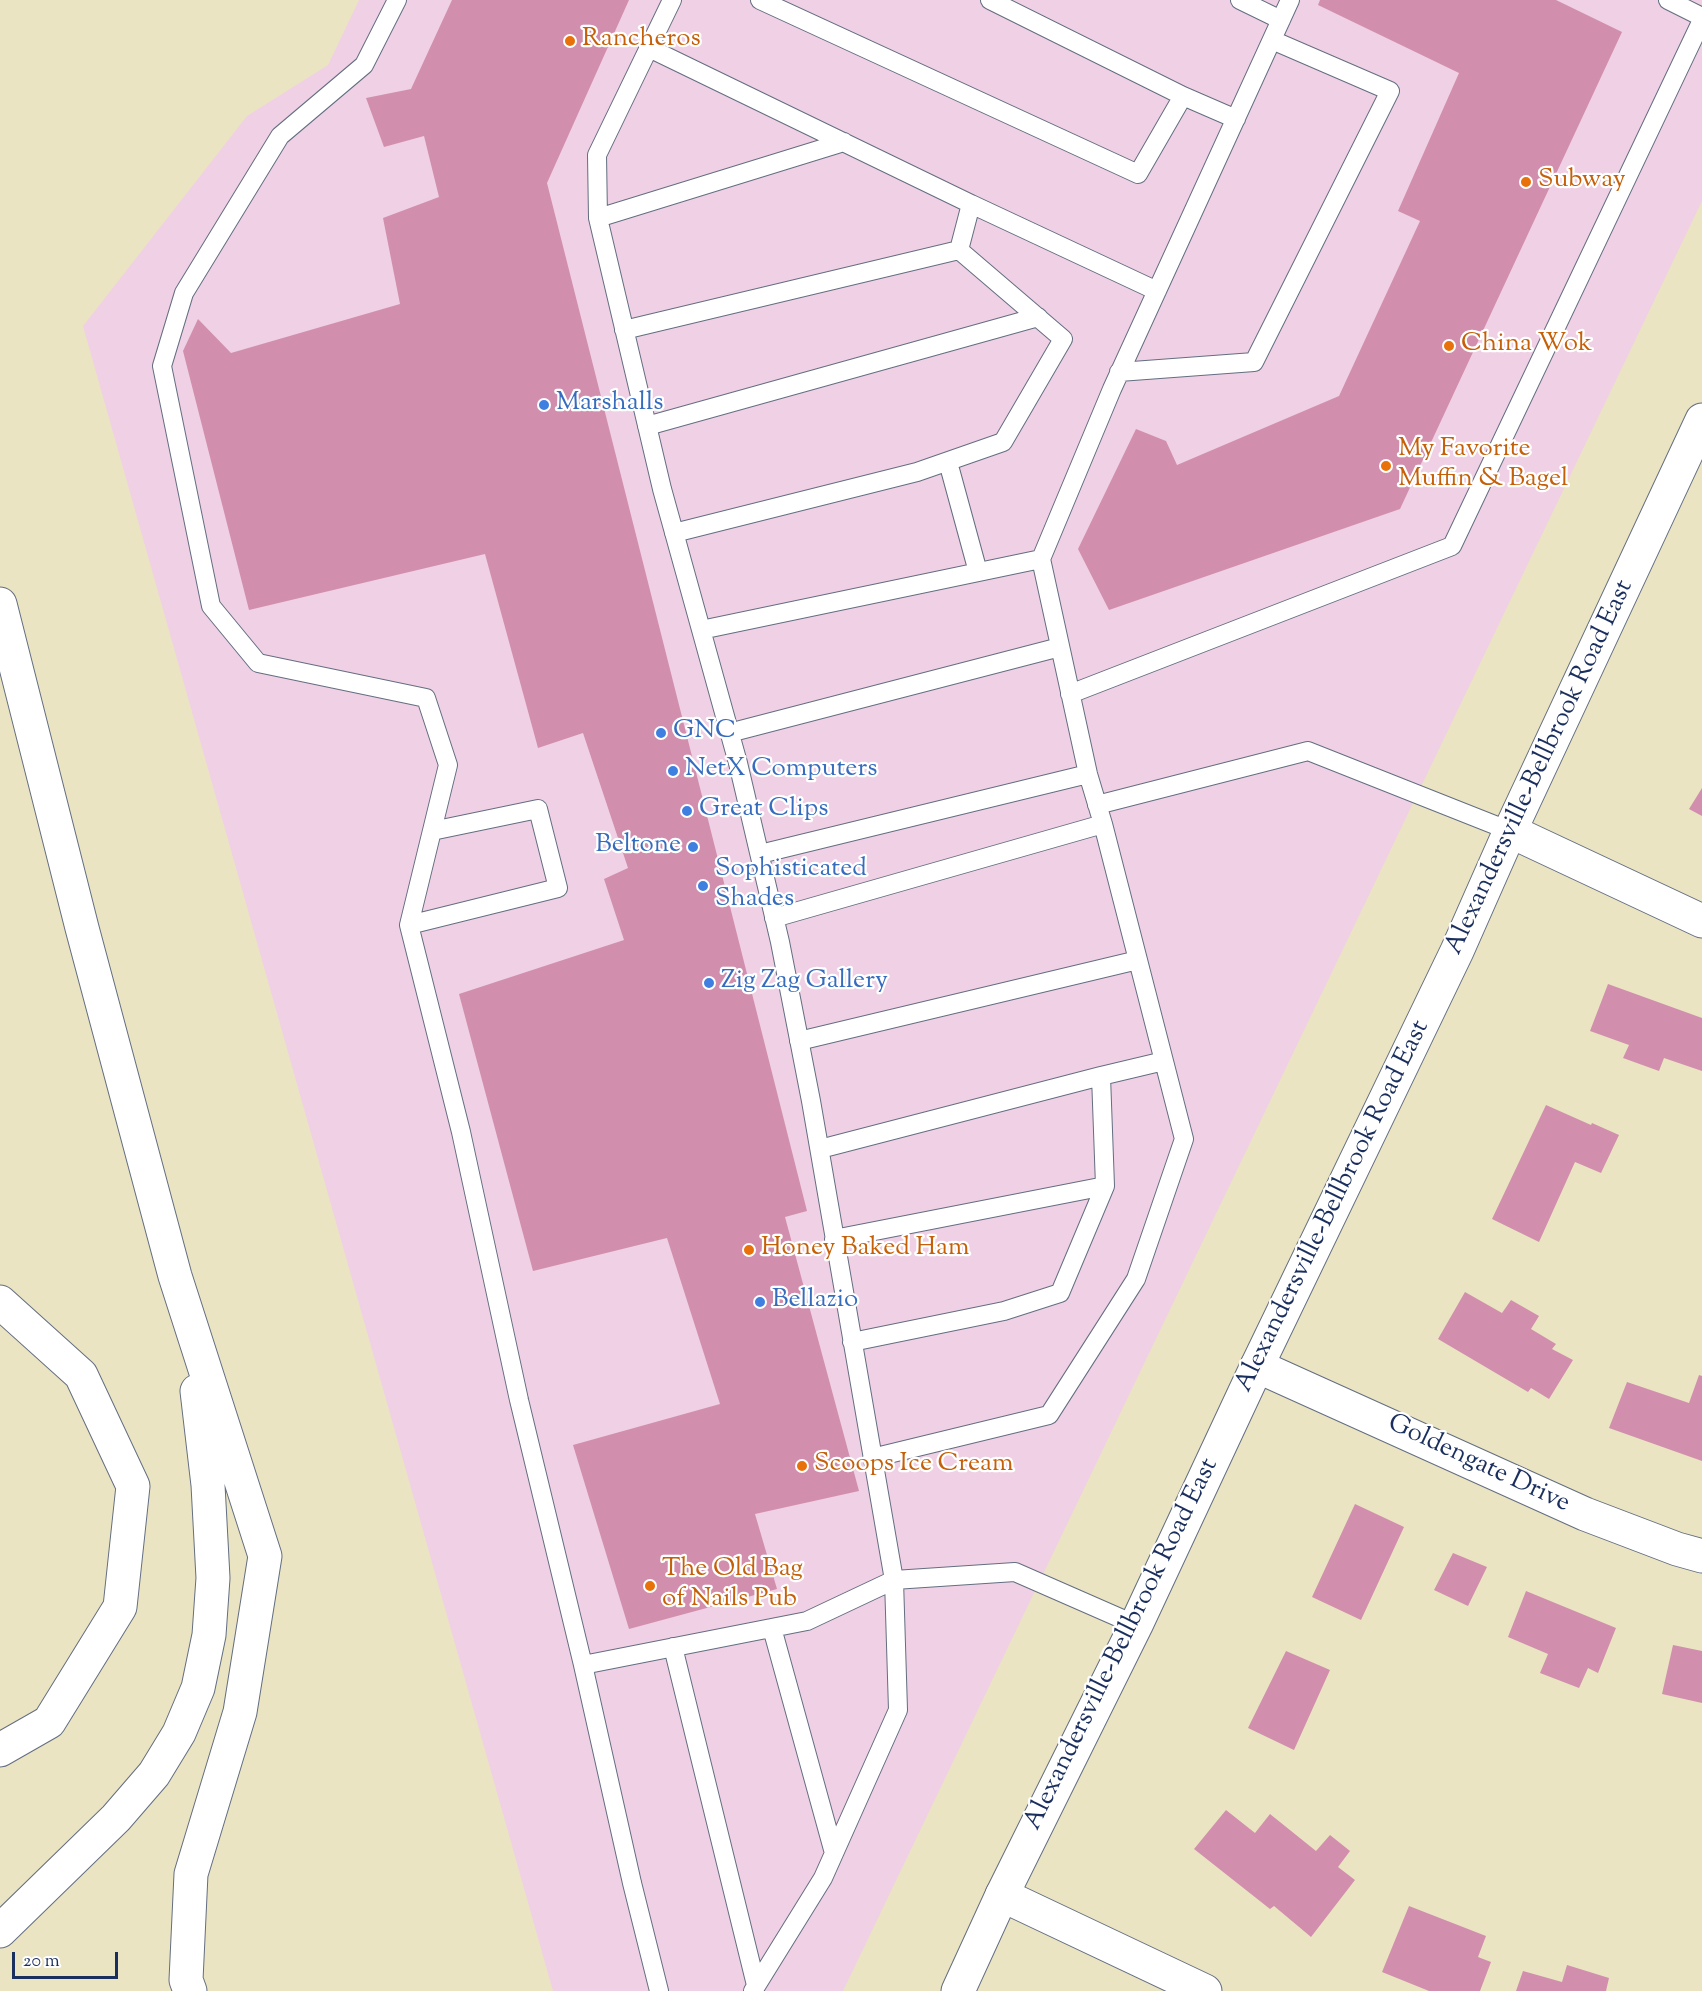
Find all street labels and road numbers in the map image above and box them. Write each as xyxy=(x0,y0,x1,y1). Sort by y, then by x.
street label: Alexandersville-Bellbrook Road East xyxy=(1440,576,1642,960)
street label: Alexandersville-Bellbrook Road East xyxy=(1230,1016,1438,1398)
street label: Goldengate Drive xyxy=(1382,1409,1574,1521)
street label: Alexandersville-Bellbrook Road East xyxy=(1019,1454,1227,1836)

